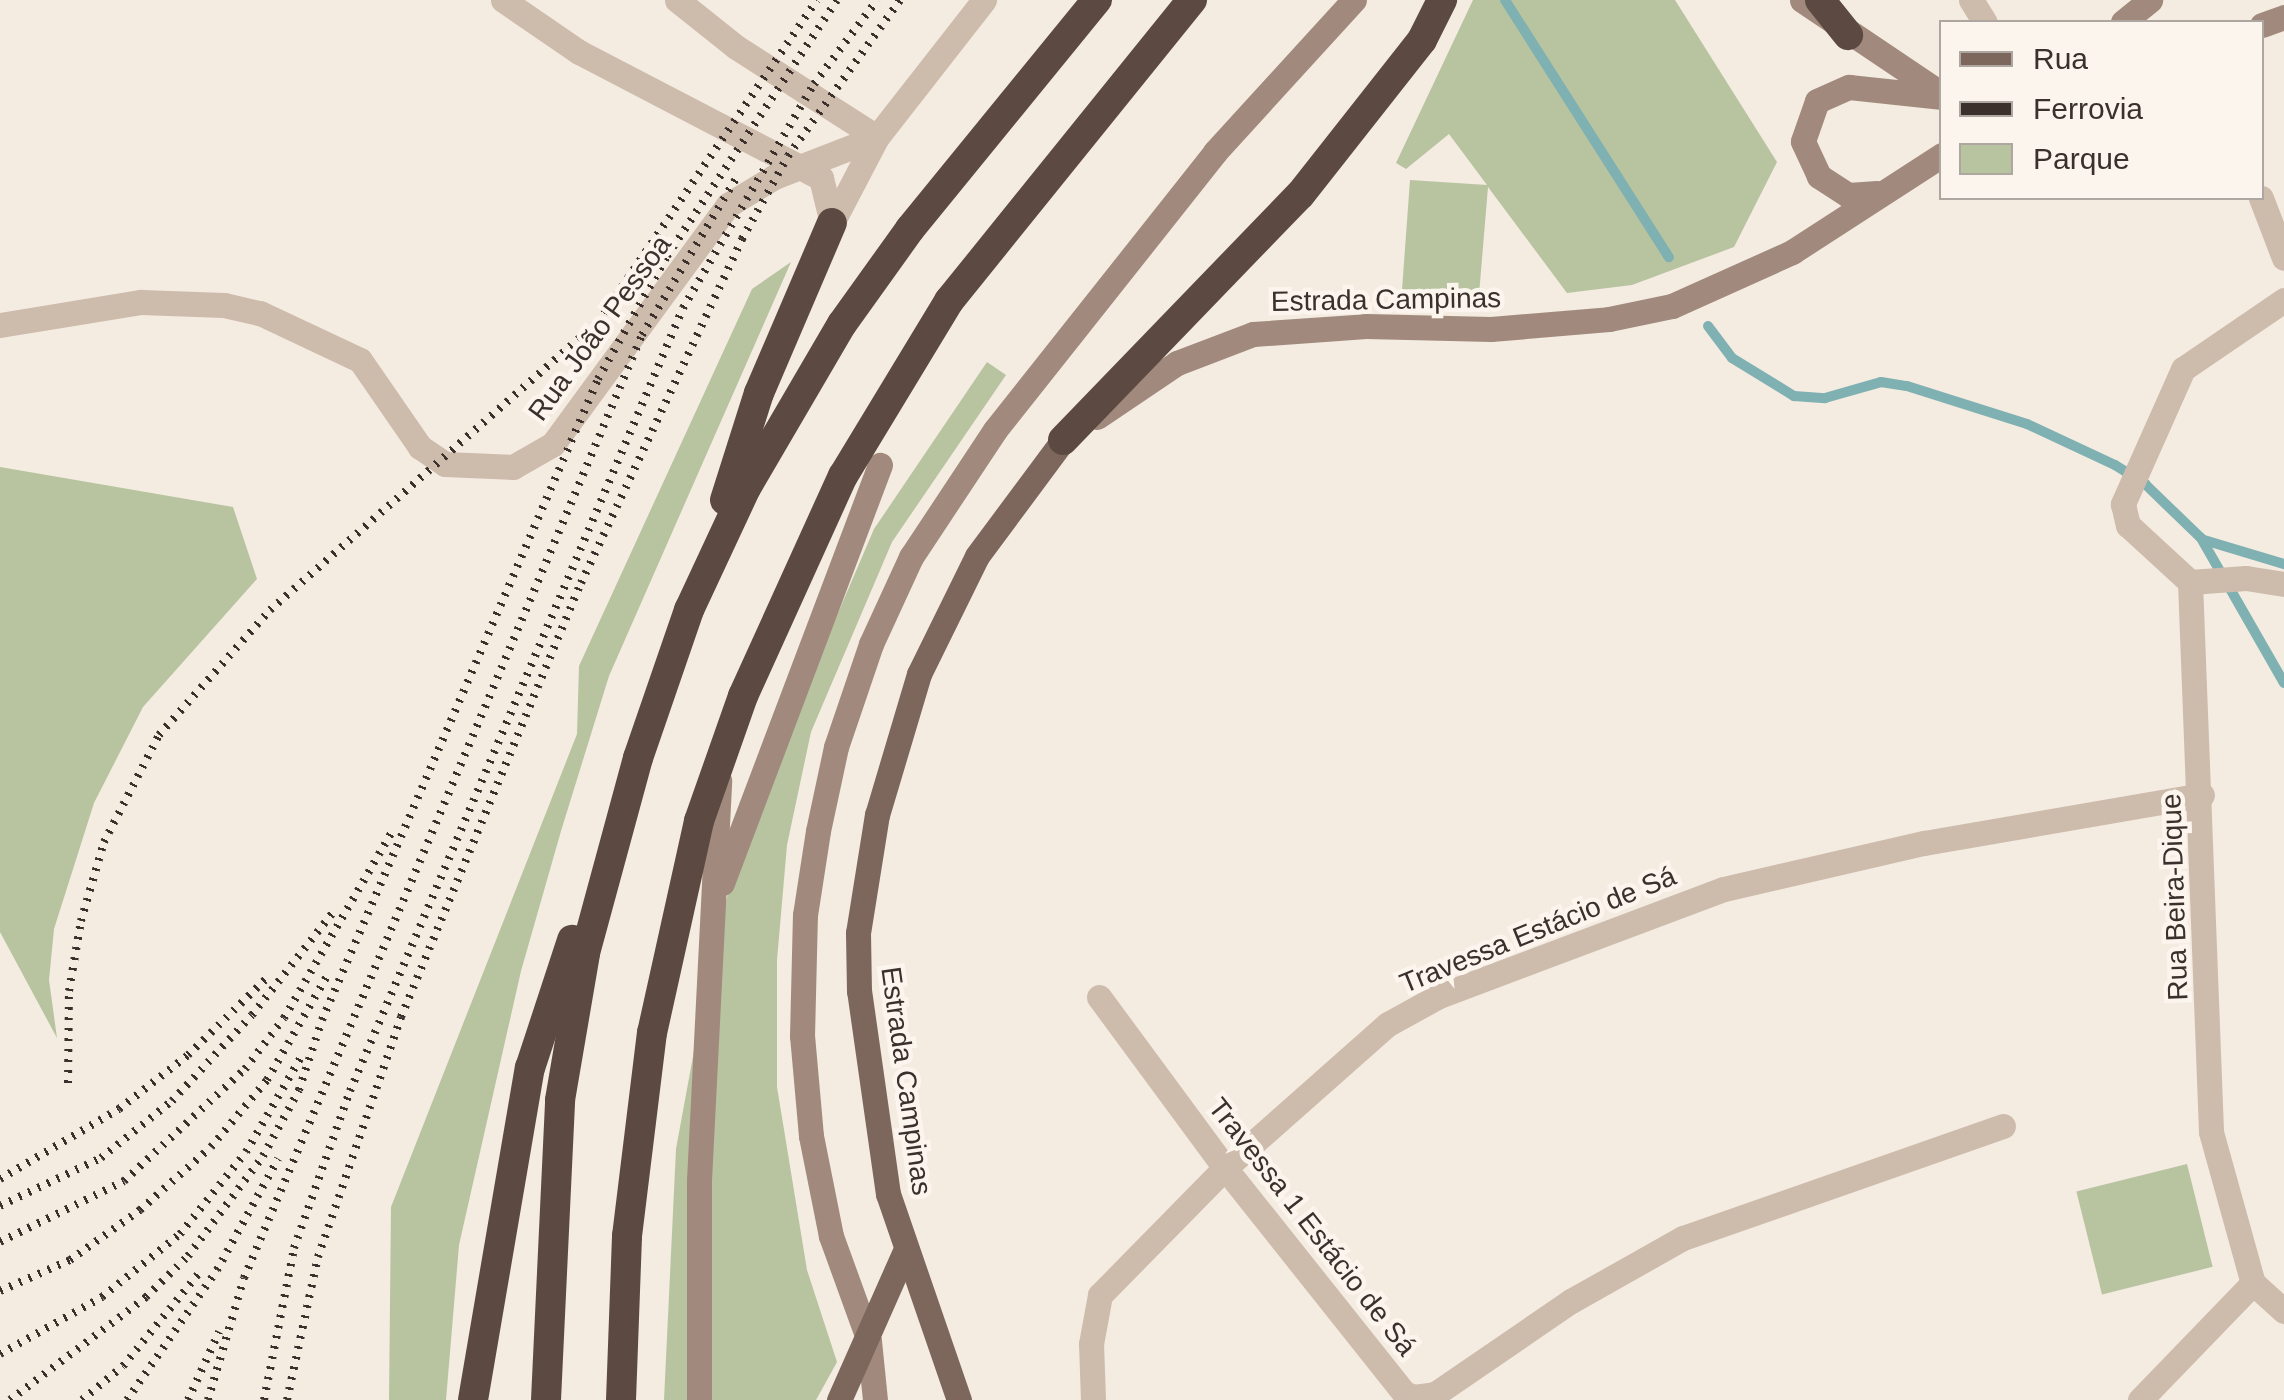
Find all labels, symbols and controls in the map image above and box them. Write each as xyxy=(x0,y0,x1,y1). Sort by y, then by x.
legend xyxy=(1939,20,2264,200)
text: Rua xyxy=(2033,42,2088,75)
text: Ferrovia xyxy=(2033,92,2143,125)
text: Parque xyxy=(2033,142,2130,175)
street label: Rua João Pessoa xyxy=(521,229,679,427)
street label: Estrada Campinas xyxy=(1271,281,1501,319)
street label: Rua Beira-Dique xyxy=(2155,793,2195,1001)
street label: Travessa Estácio de Sá xyxy=(1395,859,1681,1001)
street label: Estrada Campinas xyxy=(873,965,939,1197)
street label: Travessa 1 Estácio de Sá xyxy=(1201,1091,1423,1363)

